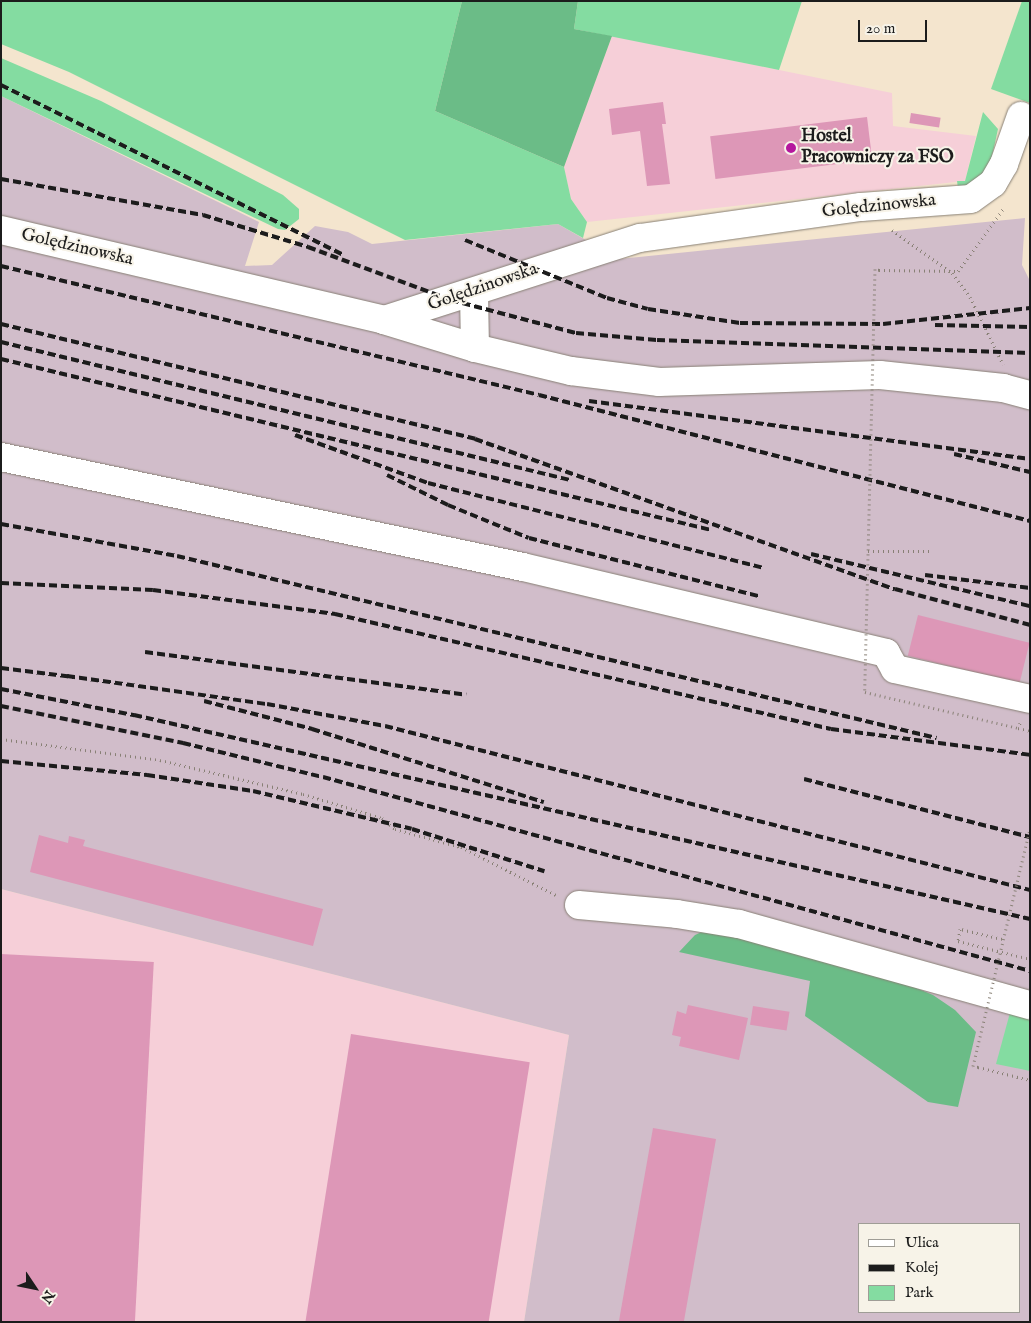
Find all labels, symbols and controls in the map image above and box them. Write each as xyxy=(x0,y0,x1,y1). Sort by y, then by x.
scale bar xyxy=(861,10,930,42)
text: 20 m xyxy=(866,19,895,38)
place label: Hostel Pracowniczy za FSO xyxy=(801,127,954,170)
marker: Hostel Pracowniczy za FSO xyxy=(785,142,797,154)
street label: Golędzinowska xyxy=(821,190,937,224)
street label: Golędzinowska xyxy=(19,225,135,271)
street label: Golędzinowska xyxy=(425,259,541,317)
legend xyxy=(858,1223,1021,1313)
text: Ulica xyxy=(905,1233,939,1252)
text: Kolej xyxy=(905,1258,938,1277)
north arrow xyxy=(10,1263,60,1313)
text: Park xyxy=(905,1283,934,1302)
text: N xyxy=(37,1286,58,1306)

